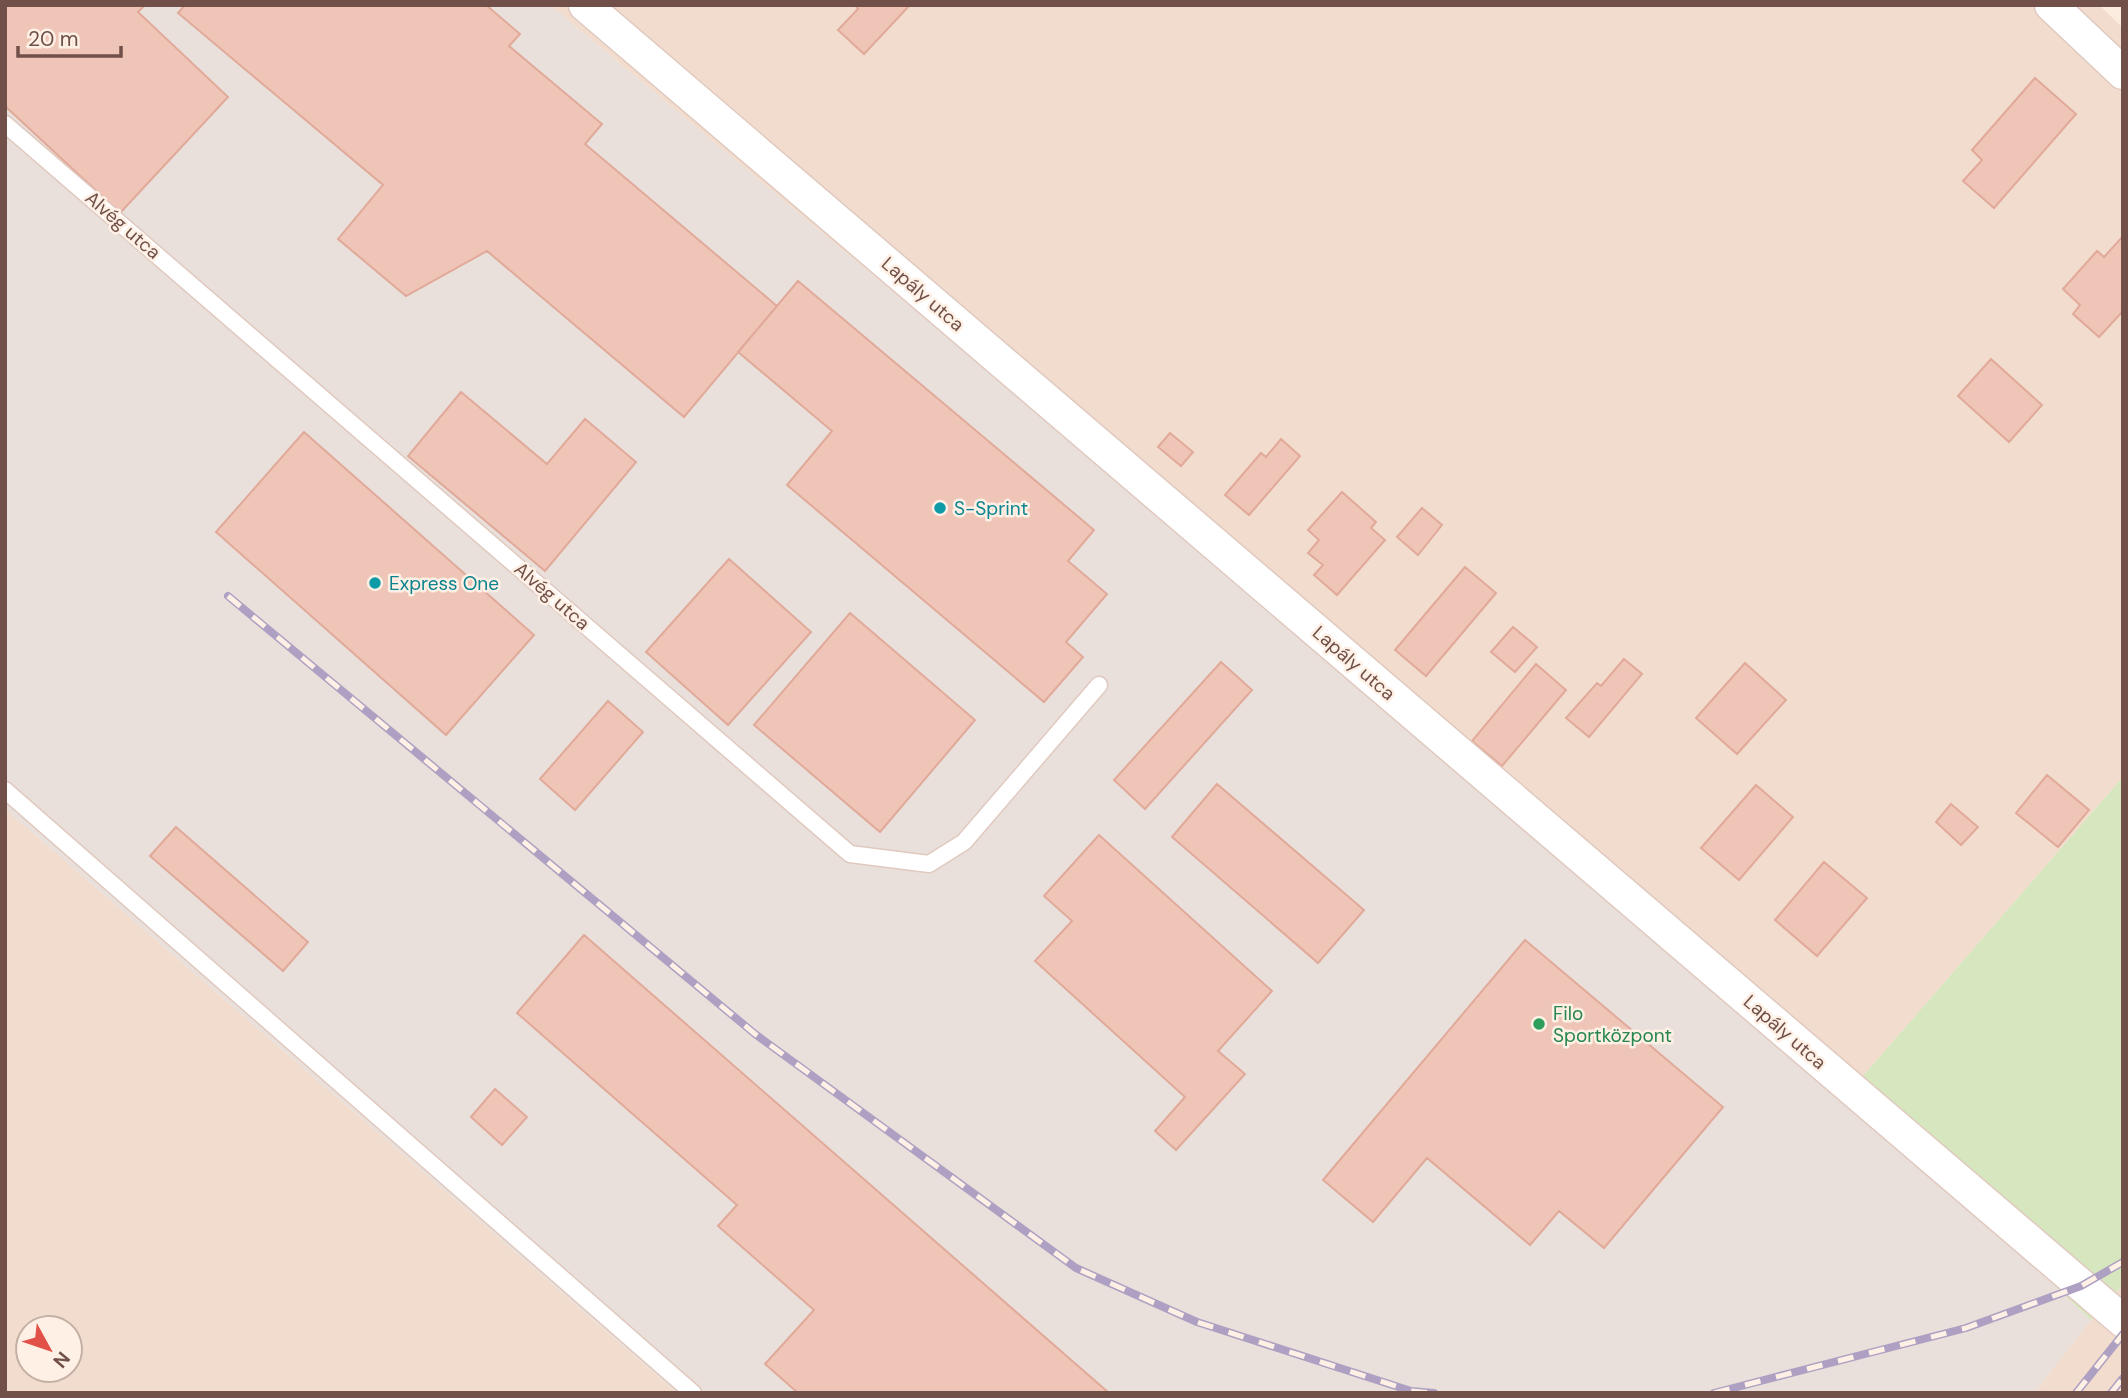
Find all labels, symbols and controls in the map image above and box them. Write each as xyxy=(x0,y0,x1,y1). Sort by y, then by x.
scale bar xyxy=(18,14,121,58)
text: 20 m xyxy=(28,25,79,53)
street label: Alvég utca xyxy=(80,185,166,265)
street label: Lapály utca xyxy=(876,251,970,337)
place label: S-Sprint xyxy=(954,496,1028,521)
marker: S-Sprint xyxy=(932,500,948,516)
street label: Alvég utca xyxy=(509,556,595,636)
place label: Express One xyxy=(389,571,499,596)
marker: Express One xyxy=(367,575,383,591)
street label: Lapály utca xyxy=(1307,620,1401,706)
street label: Lapály utca xyxy=(1738,989,1832,1075)
place label: Filo Sportközpont xyxy=(1553,1001,1672,1048)
marker: Filo Sportközpont xyxy=(1531,1016,1547,1032)
north arrow xyxy=(14,1314,84,1384)
text: N xyxy=(48,1346,76,1373)

